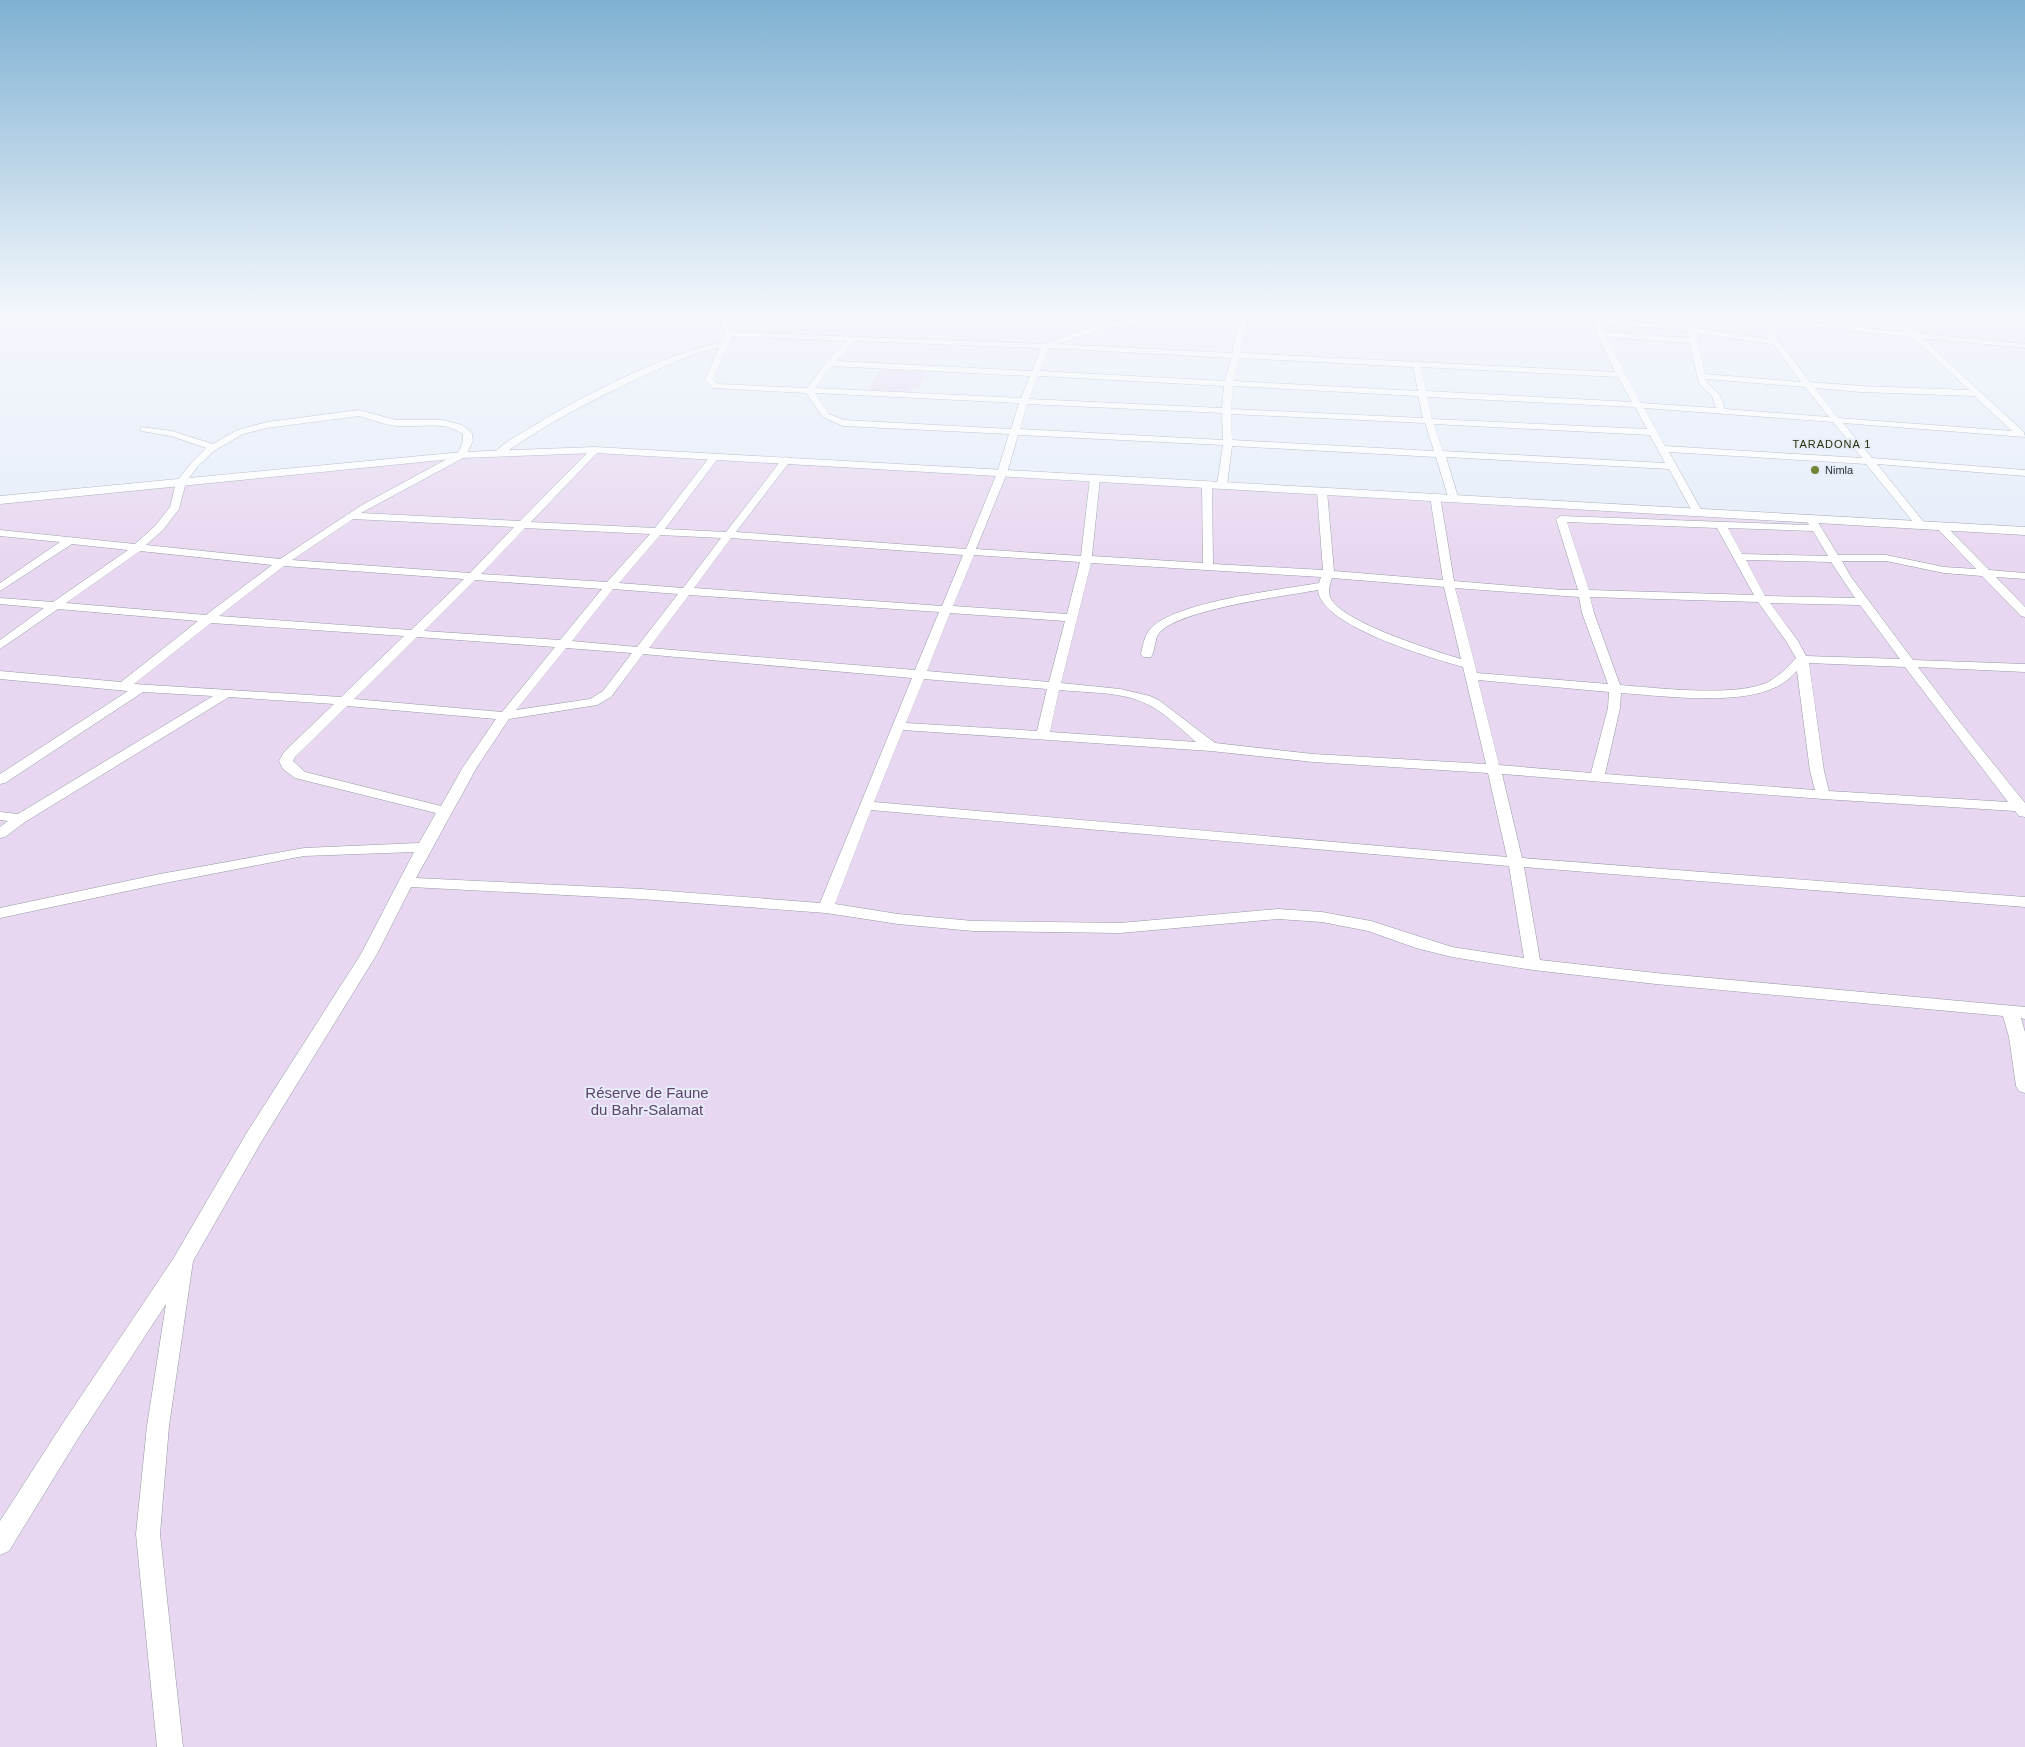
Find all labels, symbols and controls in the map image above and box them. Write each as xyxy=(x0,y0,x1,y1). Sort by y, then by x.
district label: TARADONA 1 xyxy=(1793,438,1871,450)
marker: Nimla xyxy=(1809,464,1821,476)
place label: Nimla xyxy=(1825,464,1854,476)
park label: Réserve de Faune du Bahr-Salamat xyxy=(585,1084,709,1118)

